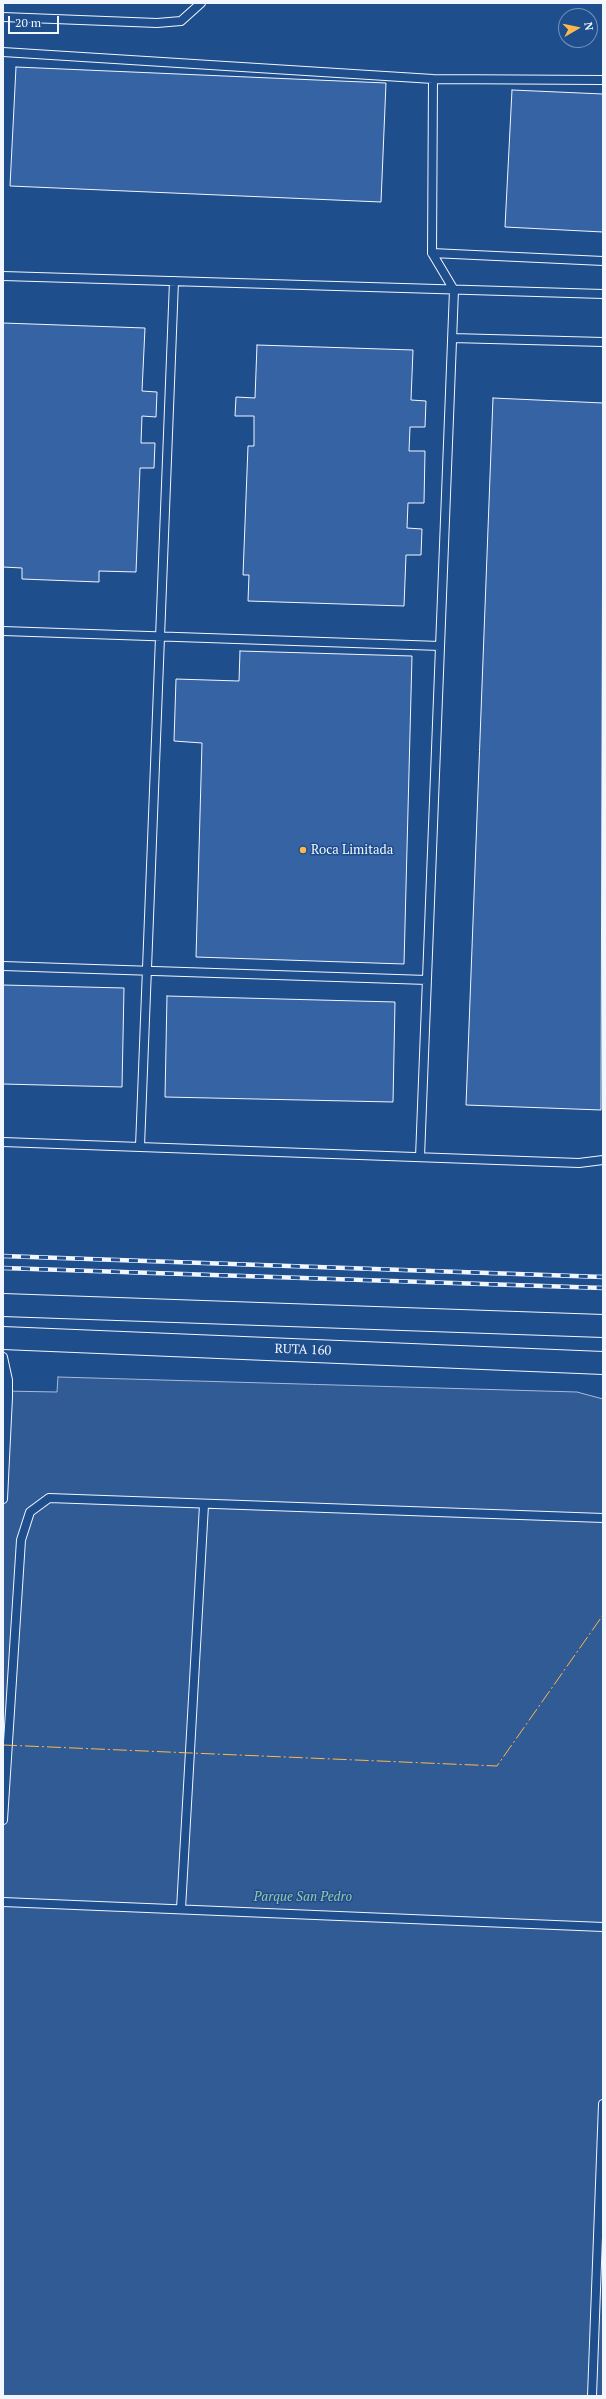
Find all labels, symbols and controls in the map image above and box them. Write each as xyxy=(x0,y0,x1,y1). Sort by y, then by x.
scale bar xyxy=(10,8,61,34)
north arrow xyxy=(558,8,598,48)
text: 20 m xyxy=(15,15,41,30)
text: N xyxy=(581,21,596,31)
place label: Roca Limitada xyxy=(311,842,393,858)
marker: Roca Limitada xyxy=(298,845,308,855)
street label: RUTA 160 xyxy=(274,1341,332,1359)
park label: Parque San Pedro xyxy=(254,1889,352,1905)

